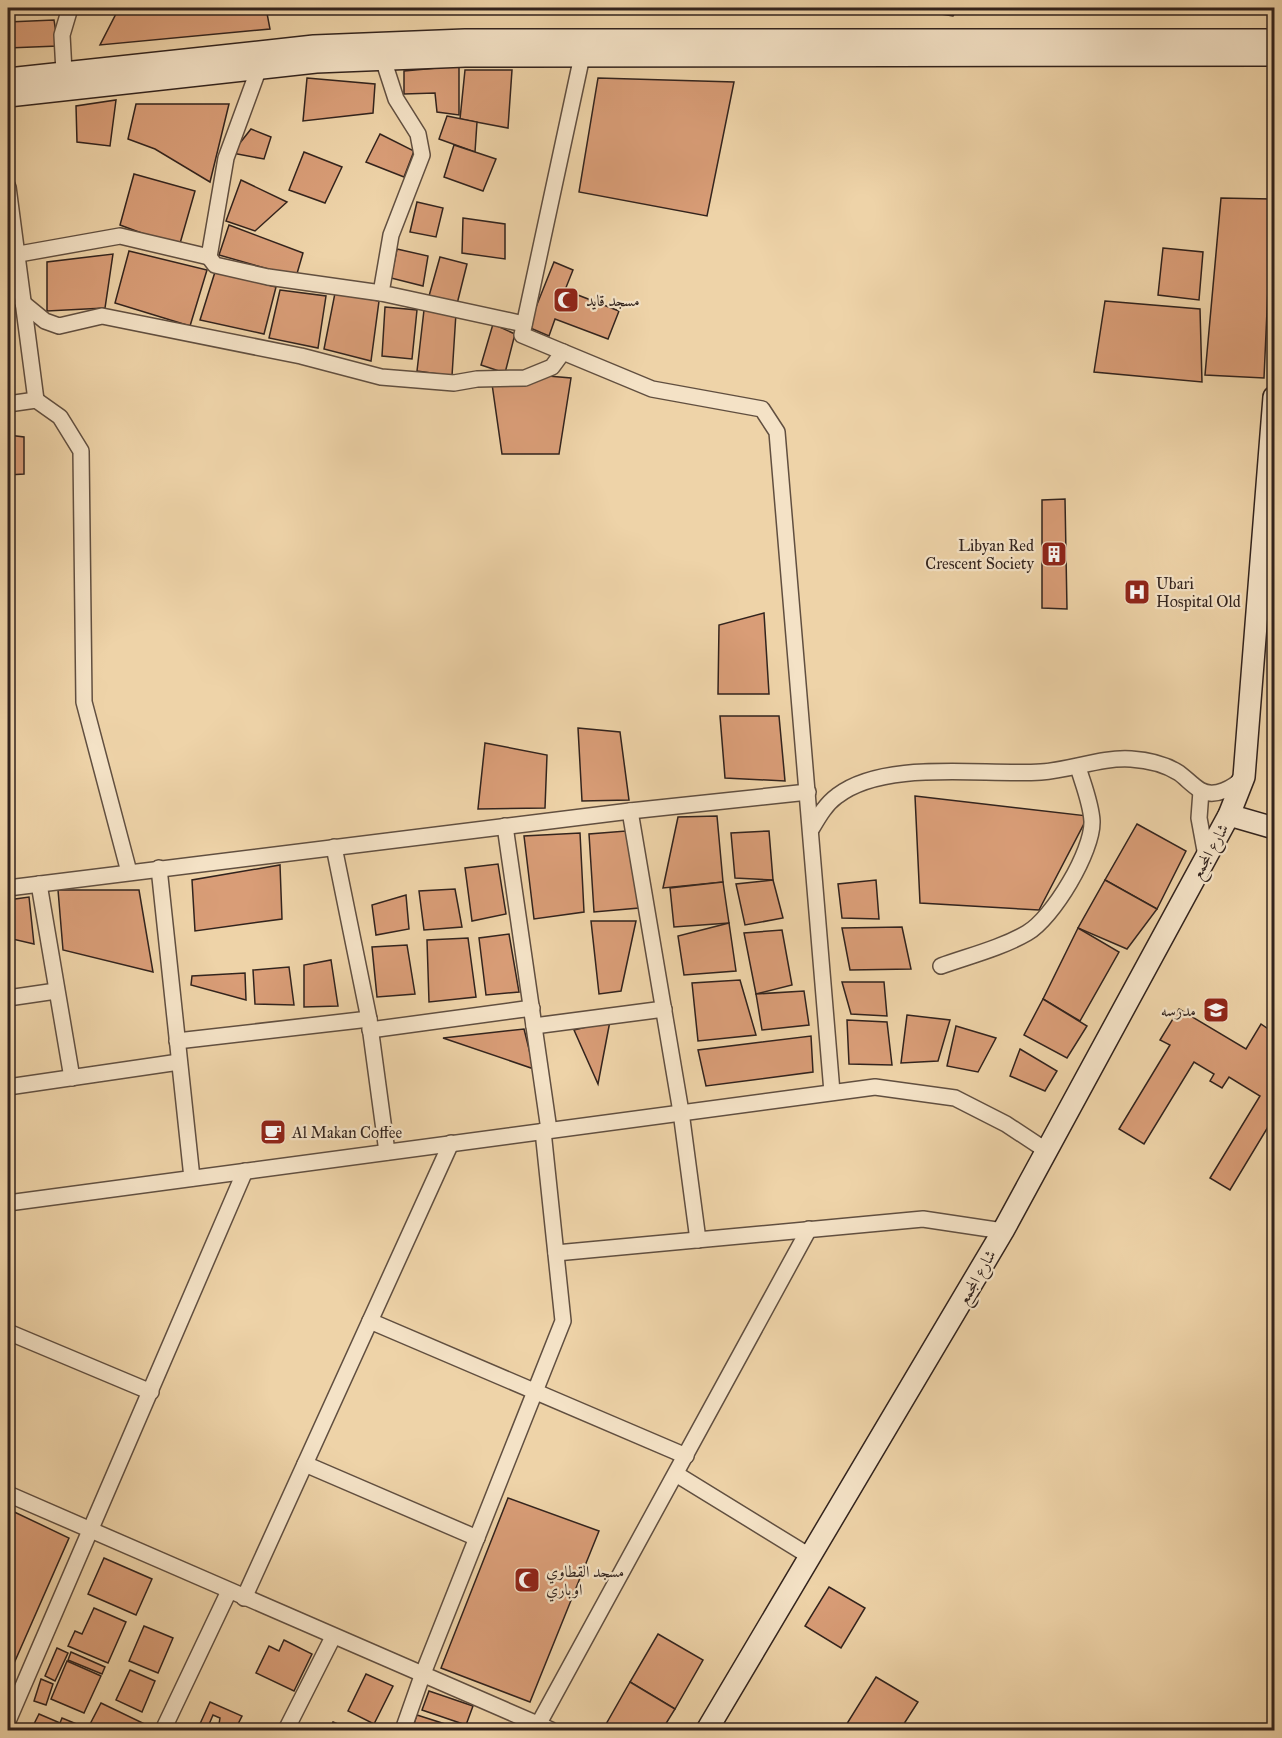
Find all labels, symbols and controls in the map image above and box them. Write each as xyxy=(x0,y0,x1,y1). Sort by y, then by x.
mosque icon: مسجد قايد xyxy=(551,285,581,315)
place label: مسجد قايد xyxy=(586,291,640,310)
place label: Libyan Red Crescent Society xyxy=(925,536,1035,573)
building icon: Libyan Red Crescent Society xyxy=(1039,539,1069,569)
place label: Ubari Hospital Old xyxy=(1156,574,1241,611)
hospital icon: Ubari Hospital Old xyxy=(1122,577,1152,607)
street label: شارع المجمع xyxy=(1187,820,1238,885)
school or university icon: مدرسه xyxy=(1201,995,1231,1025)
place label: مدرسه xyxy=(1161,1001,1196,1020)
cafe icon: Al Makan Coffee xyxy=(258,1117,288,1147)
place label: Al Makan Coffee xyxy=(291,1123,402,1142)
street label: شارع المجمع xyxy=(953,1246,1005,1311)
place label: مسجد القطاوي اوباري xyxy=(546,1562,624,1602)
mosque icon: مسجد القطاوي اوباري xyxy=(512,1565,542,1595)

